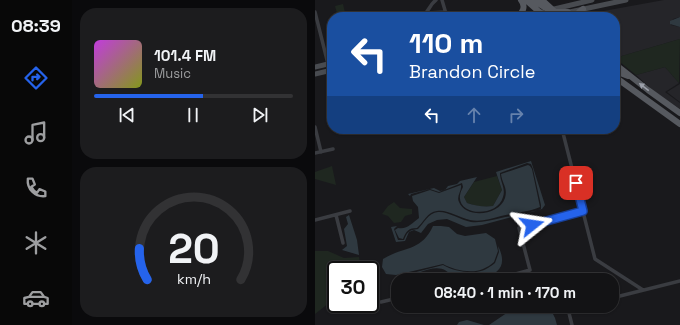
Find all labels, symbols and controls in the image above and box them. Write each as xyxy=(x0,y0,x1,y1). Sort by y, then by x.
text: 08:39 xyxy=(11,14,61,37)
text: 110 m xyxy=(409,25,483,61)
icon: left xyxy=(343,28,395,80)
text: 101.4 FM xyxy=(154,46,216,65)
text: Brandon Circle xyxy=(409,60,535,83)
icon: directions xyxy=(22,64,50,92)
text: Music xyxy=(154,65,191,82)
one-way arrow xyxy=(639,83,650,91)
icon: previous xyxy=(116,104,138,126)
icon: pause xyxy=(182,104,204,126)
icon: next xyxy=(249,104,271,126)
icon: left xyxy=(421,104,443,126)
icon: ahead xyxy=(463,104,485,126)
icon: right xyxy=(505,104,527,126)
icon: music xyxy=(22,119,50,147)
pin xyxy=(559,166,593,200)
icon: arrive xyxy=(565,172,587,194)
icon: phone xyxy=(22,174,50,202)
position arrow xyxy=(511,204,553,246)
text: 20 xyxy=(168,222,219,275)
icon: climate xyxy=(22,229,50,257)
speed limit sign: 30 xyxy=(327,261,379,313)
text: km/h xyxy=(176,269,211,287)
text: 08:40 · 1 min · 170 m xyxy=(434,283,576,302)
icon: car xyxy=(22,284,50,312)

